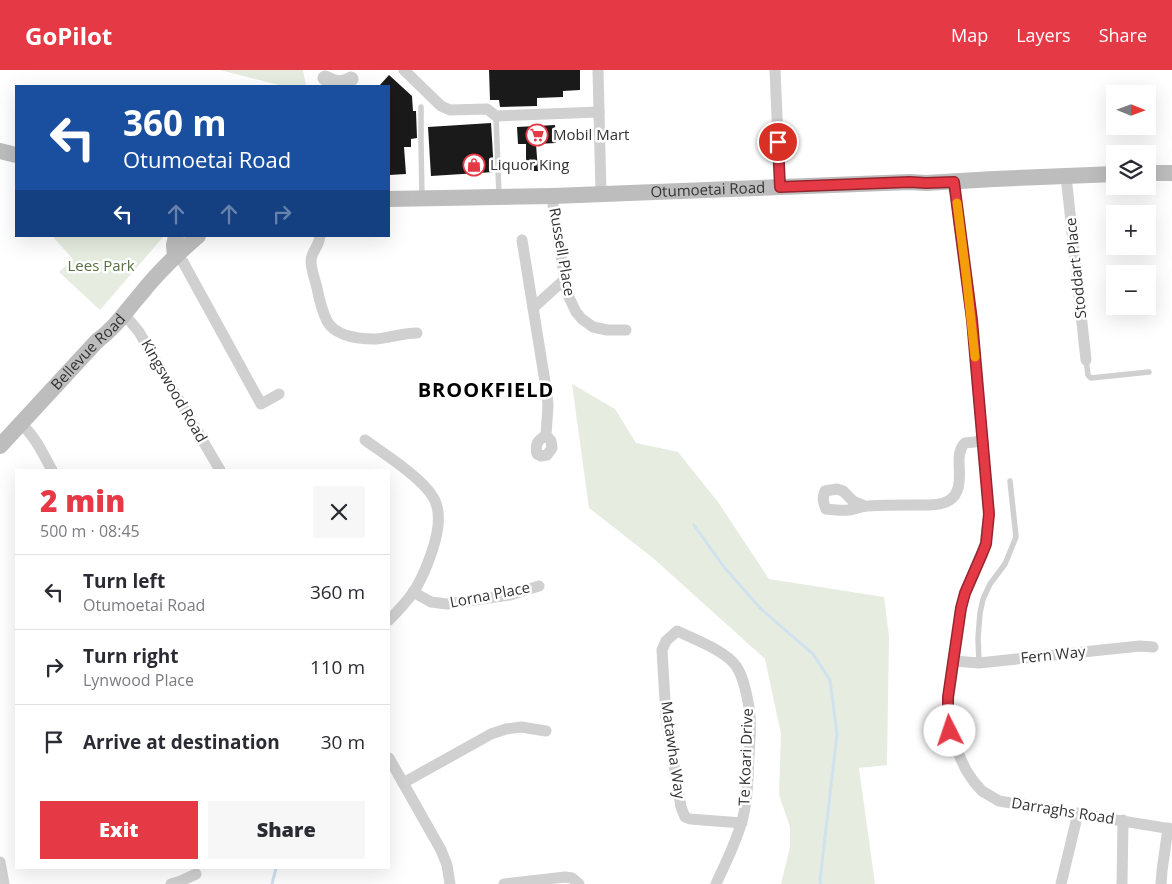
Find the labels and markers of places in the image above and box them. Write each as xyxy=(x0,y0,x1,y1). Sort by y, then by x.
pin xyxy=(757,121,799,163)
supermarket icon: Mobil Mart xyxy=(525,123,549,147)
place label: Mobil Mart xyxy=(553,124,629,144)
shop icon: Liquor King xyxy=(462,153,486,177)
place label: Liquor King xyxy=(490,154,569,174)

